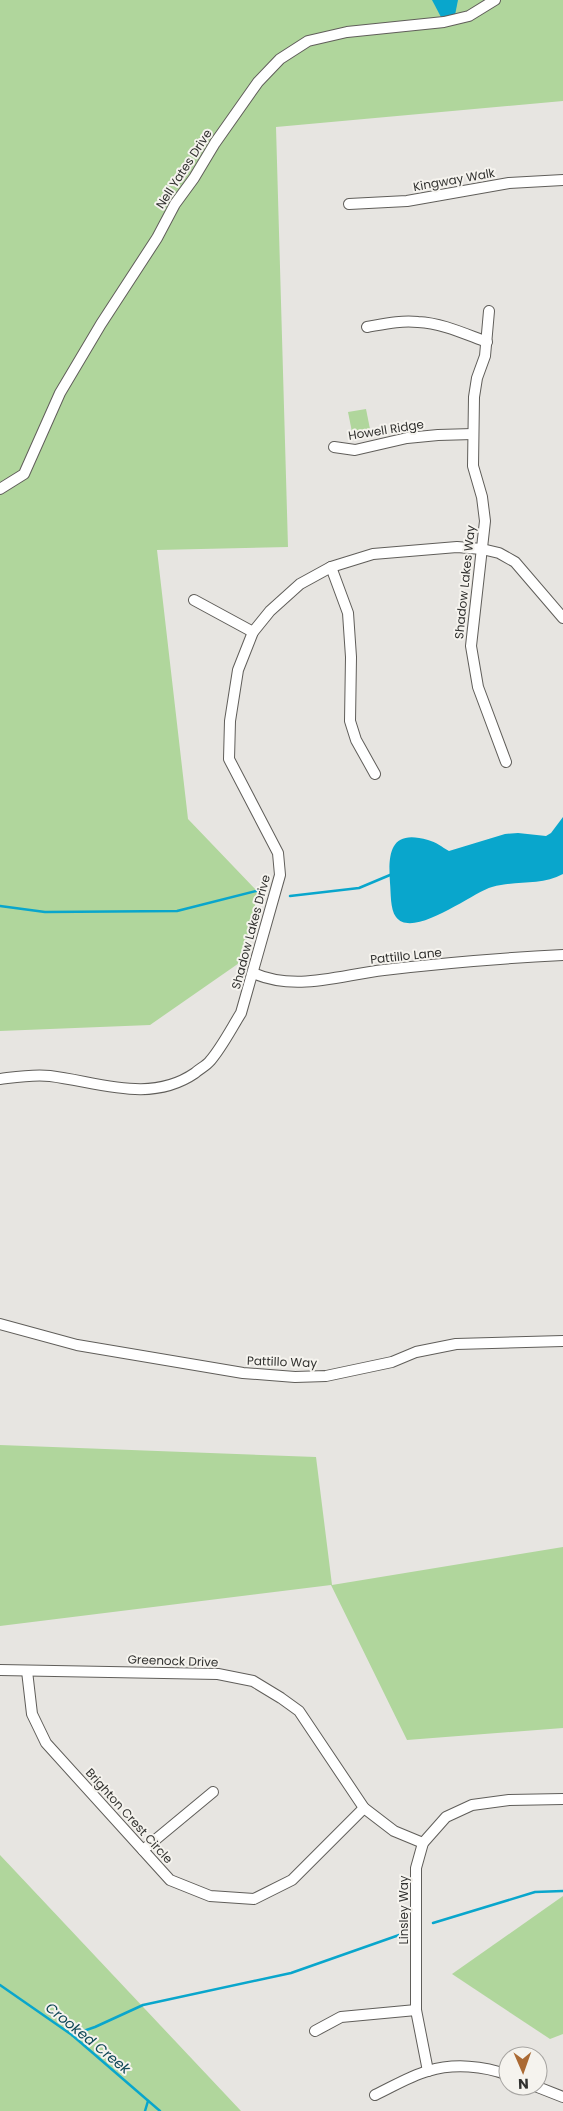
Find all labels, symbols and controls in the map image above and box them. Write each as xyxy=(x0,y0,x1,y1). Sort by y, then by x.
street label: Nell Yates Drive xyxy=(152,126,216,212)
street label: Kingway Walk xyxy=(412,164,497,195)
street label: Howell Ridge xyxy=(347,415,425,444)
street label: Shadow Lakes Way xyxy=(450,524,479,640)
street label: Shadow Lakes Drive xyxy=(227,873,274,991)
street label: Pattillo Lane xyxy=(369,943,443,968)
street label: Pattillo Way xyxy=(247,1352,318,1371)
street label: Greenock Drive xyxy=(127,1650,219,1671)
street label: Brighton Crest Circle xyxy=(82,1764,177,1867)
street label: Linsley Way xyxy=(395,1875,412,1945)
water label: Crooked Creek xyxy=(41,1997,135,2079)
north arrow xyxy=(498,2046,548,2096)
text: N xyxy=(518,2074,529,2094)

